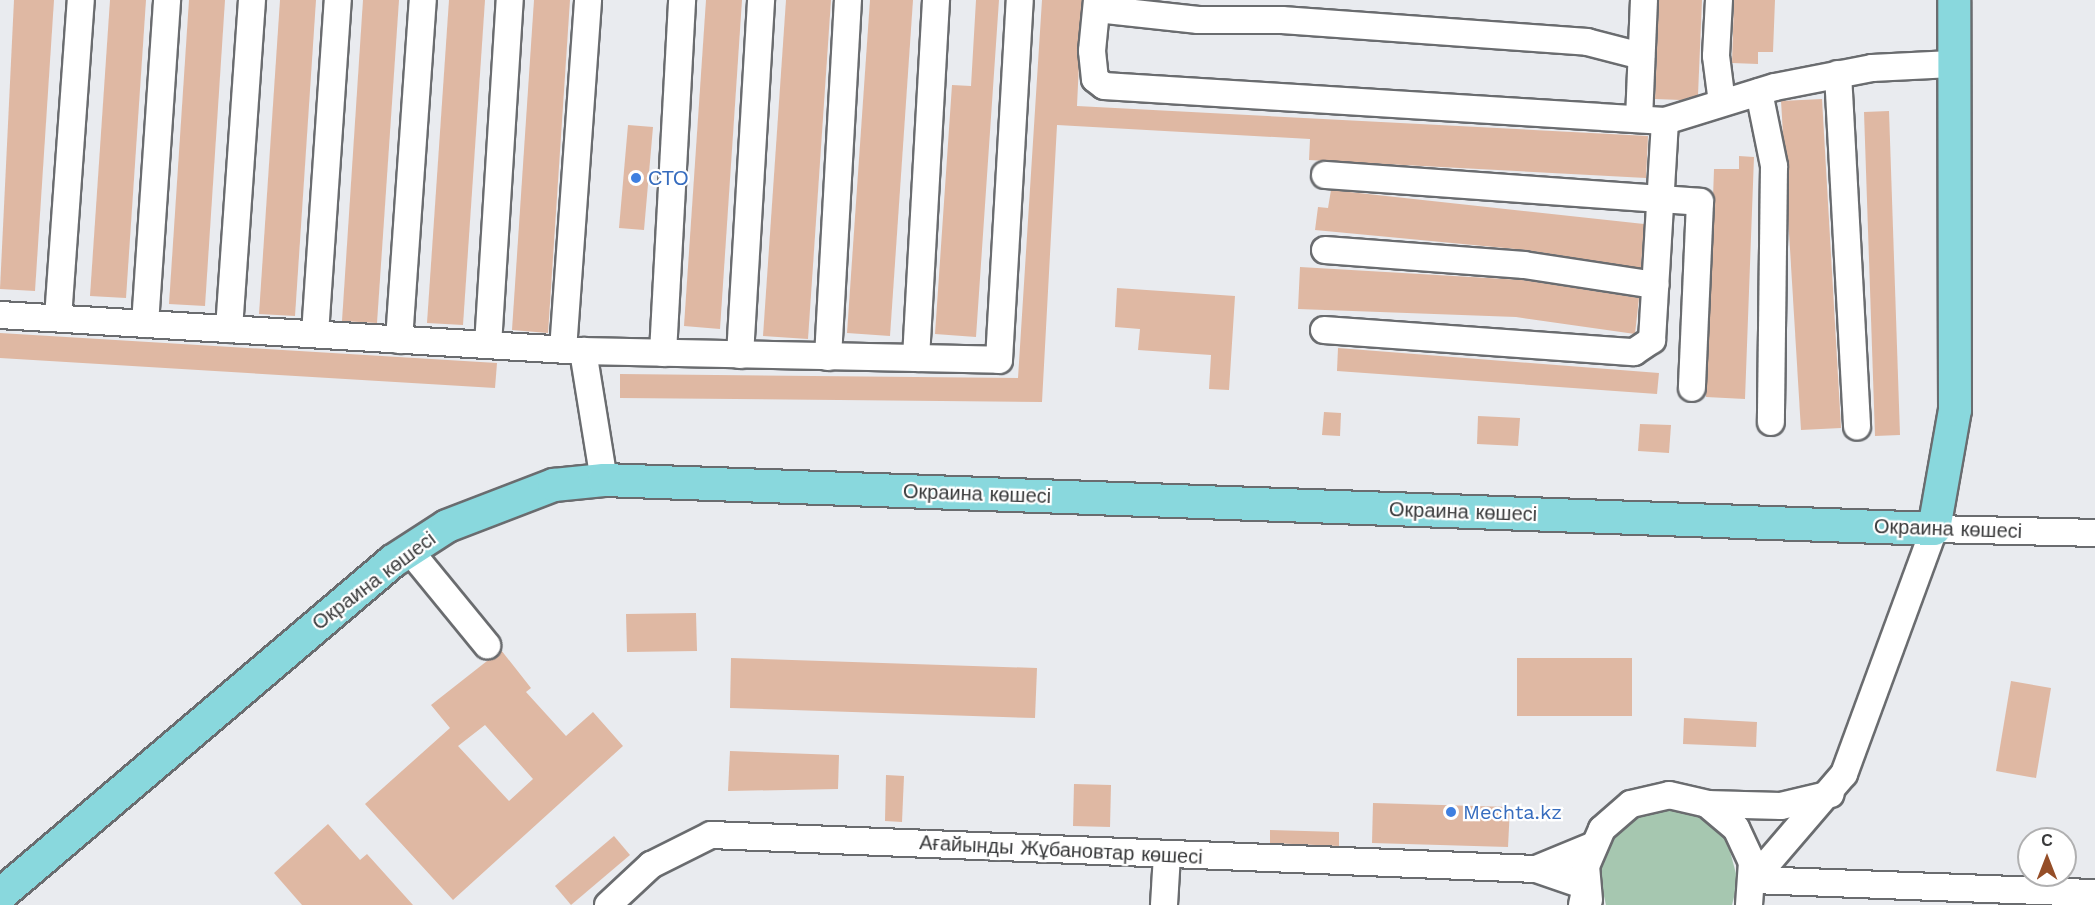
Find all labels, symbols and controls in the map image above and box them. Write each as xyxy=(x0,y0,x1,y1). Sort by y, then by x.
place label: СТО xyxy=(648,166,689,190)
marker: СТО xyxy=(629,171,643,185)
street label: Окраина көшесі xyxy=(903,479,1051,509)
street label: Окраина көшесі xyxy=(1389,497,1537,527)
street label: Окраина көшесі xyxy=(1874,514,2022,544)
street label: Окраина көшесі xyxy=(308,527,440,635)
place label: Mechta.kz xyxy=(1463,800,1562,824)
marker: Mechta.kz xyxy=(1444,805,1458,819)
north arrow xyxy=(2017,827,2077,887)
street label: Ағайынды Жұбановтар көшесі xyxy=(919,831,1203,869)
text: С xyxy=(2041,831,2053,850)

